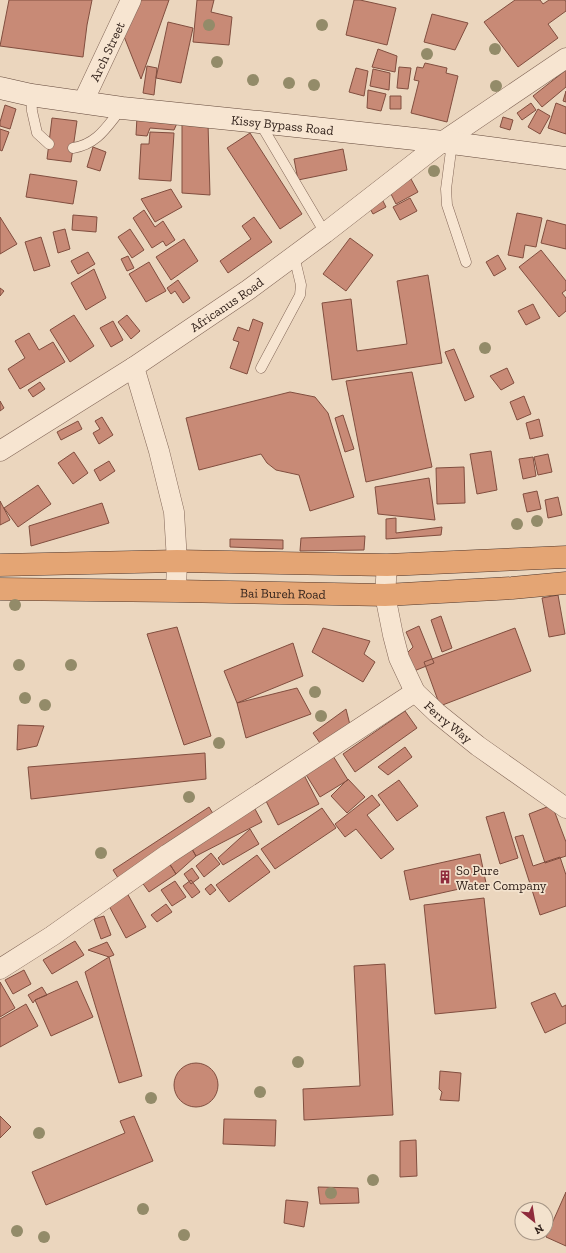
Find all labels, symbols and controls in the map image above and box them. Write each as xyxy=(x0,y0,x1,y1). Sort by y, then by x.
street label: Arch Street xyxy=(86,19,127,84)
street label: Kissy Bypass Road xyxy=(231,112,334,138)
street label: Africanus Road xyxy=(187,274,266,335)
street label: Bai Bureh Road xyxy=(240,585,326,601)
street label: Ferry Way xyxy=(422,698,475,746)
place label: So Pure Water Company xyxy=(456,863,547,893)
building icon: So Pure Water Company xyxy=(437,869,453,885)
north arrow xyxy=(514,1201,554,1241)
text: N xyxy=(531,1222,546,1237)

